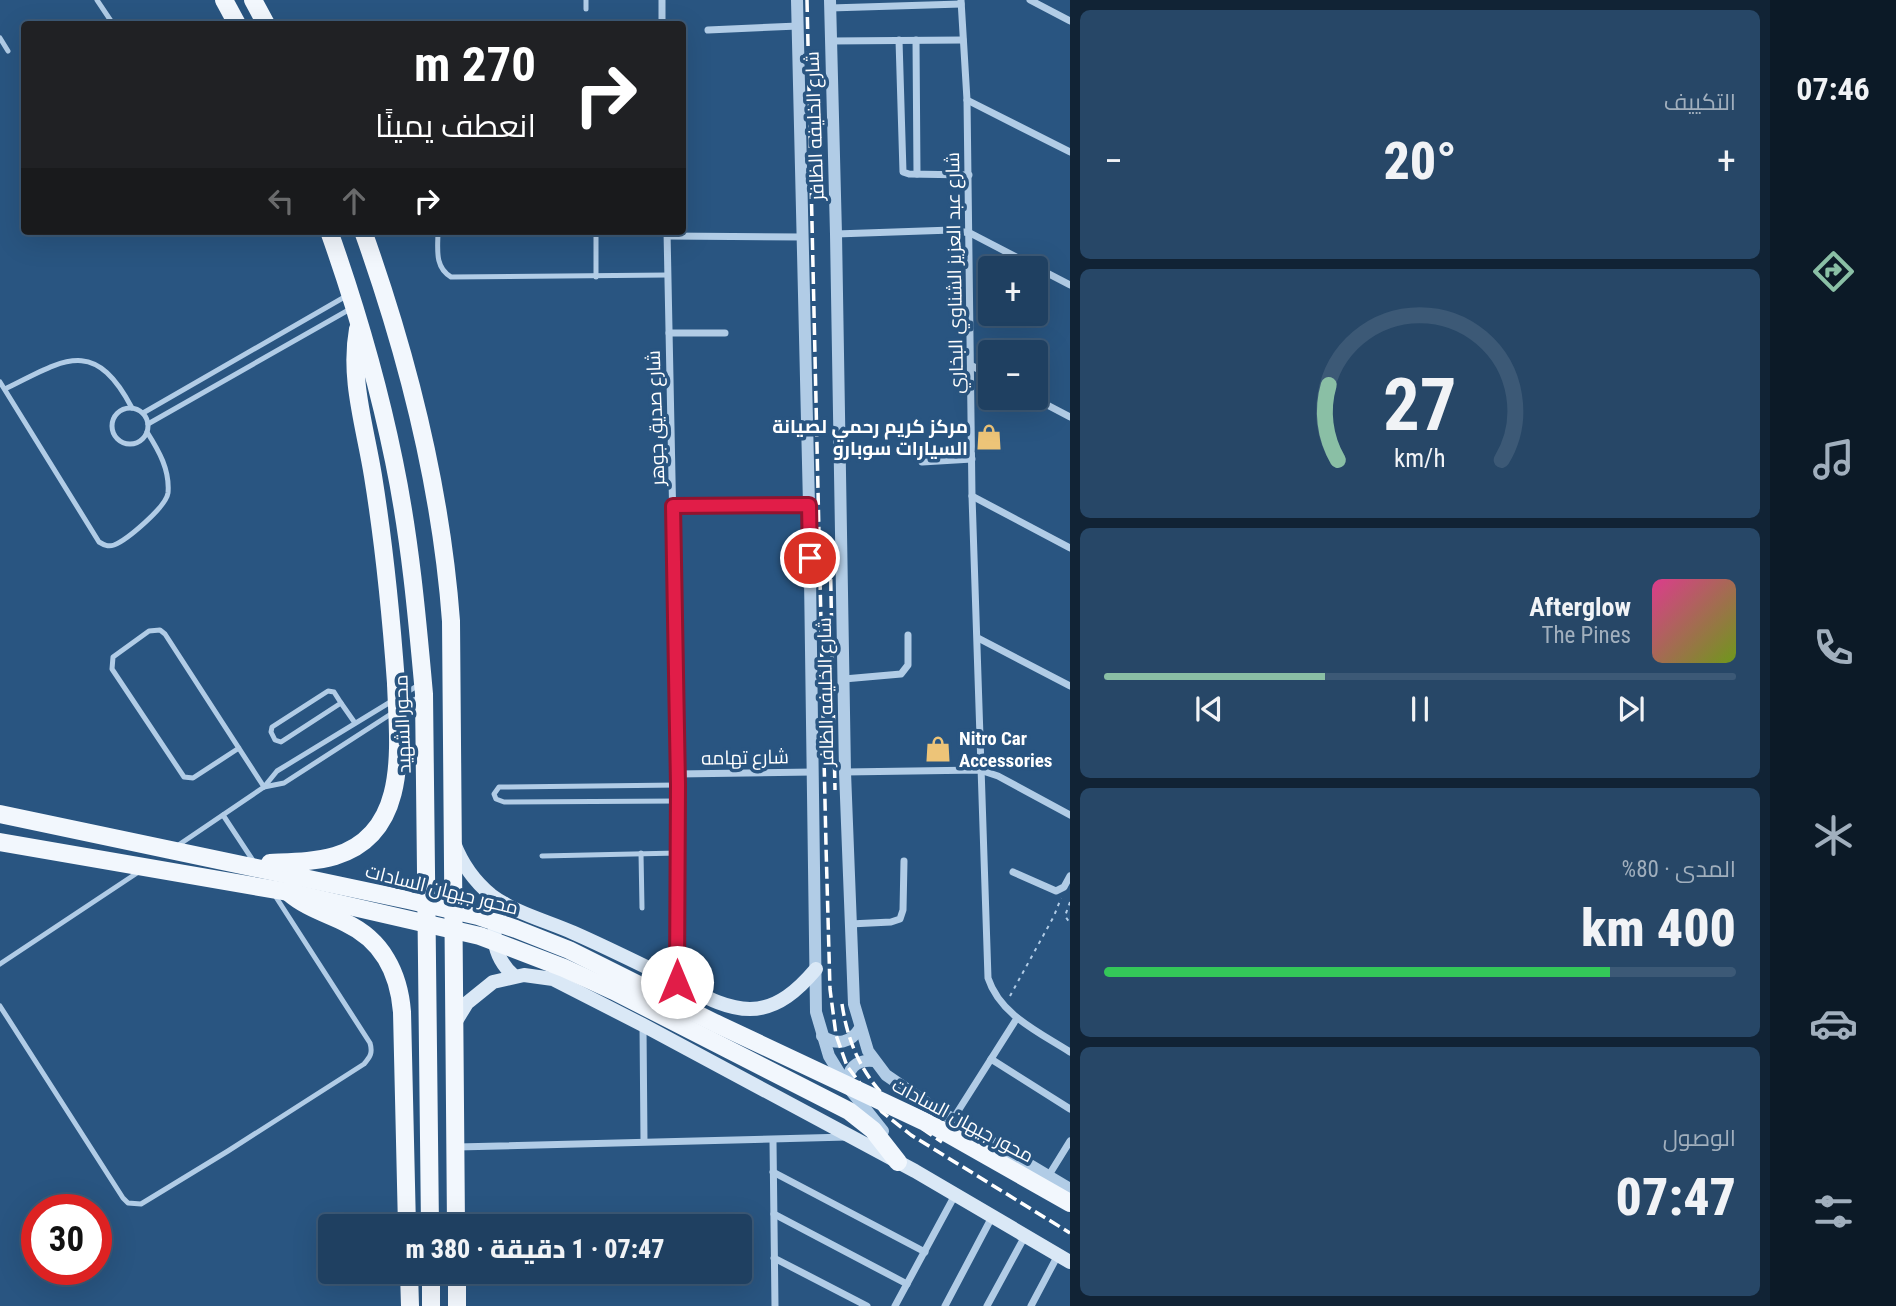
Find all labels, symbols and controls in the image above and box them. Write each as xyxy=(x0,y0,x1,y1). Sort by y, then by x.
text: 270 m xyxy=(414,36,536,93)
icon: right xyxy=(560,49,651,140)
street label: شارع الخليفه الظافر xyxy=(800,51,831,202)
text: 07:46 xyxy=(1796,70,1870,108)
text: التكييف xyxy=(1664,89,1736,116)
text: انعطف يمينًا xyxy=(375,107,536,145)
text: 20° xyxy=(1383,131,1457,192)
text: − xyxy=(1104,139,1123,183)
text: + xyxy=(1717,139,1736,183)
street label: شارع عبد العزيز الشناوي البخاري xyxy=(941,152,971,394)
icon: left xyxy=(262,182,300,220)
icon: ahead xyxy=(335,182,373,220)
icon: right xyxy=(408,182,446,220)
icon: directions xyxy=(1809,247,1858,296)
map controls xyxy=(978,256,1048,410)
button: + xyxy=(978,256,1048,326)
button: − xyxy=(978,340,1048,410)
street label: شارع صديق جوهر xyxy=(642,350,671,487)
text: 27 xyxy=(1383,362,1457,448)
place label: مركز كريم رحمي لصيانة السيارات سوبارو xyxy=(772,415,968,460)
shop icon: مركز كريم رحمي لصيانة السيارات سوبارو xyxy=(974,422,1004,452)
icon: music xyxy=(1809,435,1858,484)
text: km/h xyxy=(1394,444,1446,473)
pin xyxy=(780,528,840,588)
icon: arrive xyxy=(791,539,829,577)
text: Afterglow xyxy=(1529,592,1631,622)
street label: شارع الخليفه الظافر xyxy=(813,617,840,768)
text: The Pines xyxy=(1541,622,1631,649)
icon: phone xyxy=(1809,623,1858,672)
street label: محور الشهيد xyxy=(389,674,416,774)
icon: previous xyxy=(1190,690,1228,728)
icon: pause xyxy=(1401,690,1439,728)
icon: next xyxy=(1612,690,1650,728)
place label: Nitro Car Accessories xyxy=(959,727,1052,772)
shop icon: Nitro Car Accessories xyxy=(923,734,953,764)
street label: شارع تهامه xyxy=(701,745,789,772)
icon: climate xyxy=(1809,811,1858,860)
text: المدى · 80% xyxy=(1622,856,1736,883)
street label: محور جيهان السادات xyxy=(363,859,521,920)
text: 400 km xyxy=(1581,898,1736,959)
position arrow xyxy=(640,945,714,1019)
icon: car xyxy=(1809,999,1858,1048)
street label: محور جيهان السادات xyxy=(888,1073,1037,1167)
text: الوصول xyxy=(1663,1125,1736,1152)
text: 07:47 xyxy=(1616,1167,1736,1228)
icon: filters xyxy=(1809,1187,1858,1236)
speed limit sign: 30 xyxy=(21,1194,112,1285)
text: 07:47 · 1 دقيقة · 380 m xyxy=(405,1234,665,1264)

